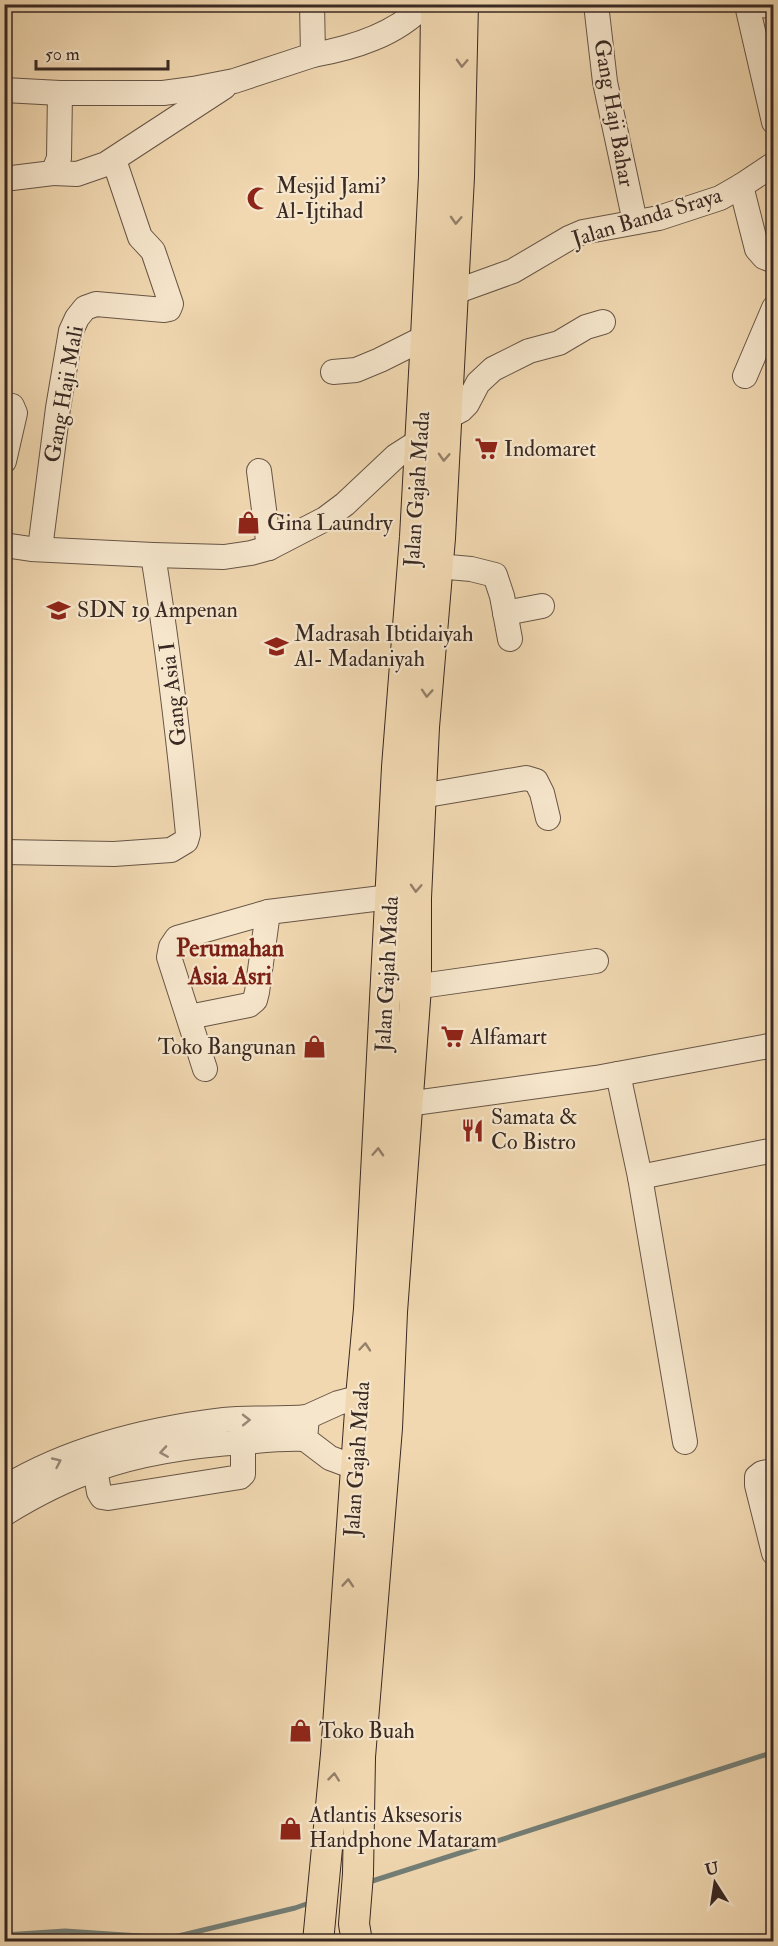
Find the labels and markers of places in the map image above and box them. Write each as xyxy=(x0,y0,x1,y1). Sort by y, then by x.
place label: Mesjid Jami' Al-Ijtihad xyxy=(275,172,386,225)
mosque icon: Mesjid Jami' Al-Ijtihad xyxy=(245,186,271,212)
place label: Indomaret xyxy=(504,435,596,463)
supermarket icon: Indomaret xyxy=(473,436,499,462)
place label: Gina Laundry xyxy=(267,509,393,537)
shop icon: Gina Laundry xyxy=(236,510,262,536)
place label: SDN 19 Ampenan xyxy=(77,596,238,625)
school or university icon: SDN 19 Ampenan xyxy=(46,597,72,623)
place label: Madrasah Ibtidaiyah Al- Madaniyah xyxy=(293,620,474,673)
school or university icon: Madrasah Ibtidaiyah Al- Madaniyah xyxy=(263,634,289,660)
place label: Alfamart xyxy=(469,1023,547,1051)
supermarket icon: Alfamart xyxy=(439,1024,465,1050)
place label: Toko Bangunan xyxy=(158,1033,296,1061)
shop icon: Toko Bangunan xyxy=(301,1034,327,1060)
place label: Samata & Co Bistro xyxy=(491,1103,578,1156)
restaurant icon: Samata & Co Bistro xyxy=(460,1117,486,1143)
place label: Toko Buah xyxy=(319,1717,415,1745)
shop icon: Toko Buah xyxy=(288,1718,314,1744)
place label: Atlantis Aksesoris Handphone Mataram xyxy=(308,1801,497,1855)
shop icon: Atlantis Aksesoris Handphone Mataram xyxy=(278,1815,304,1841)

